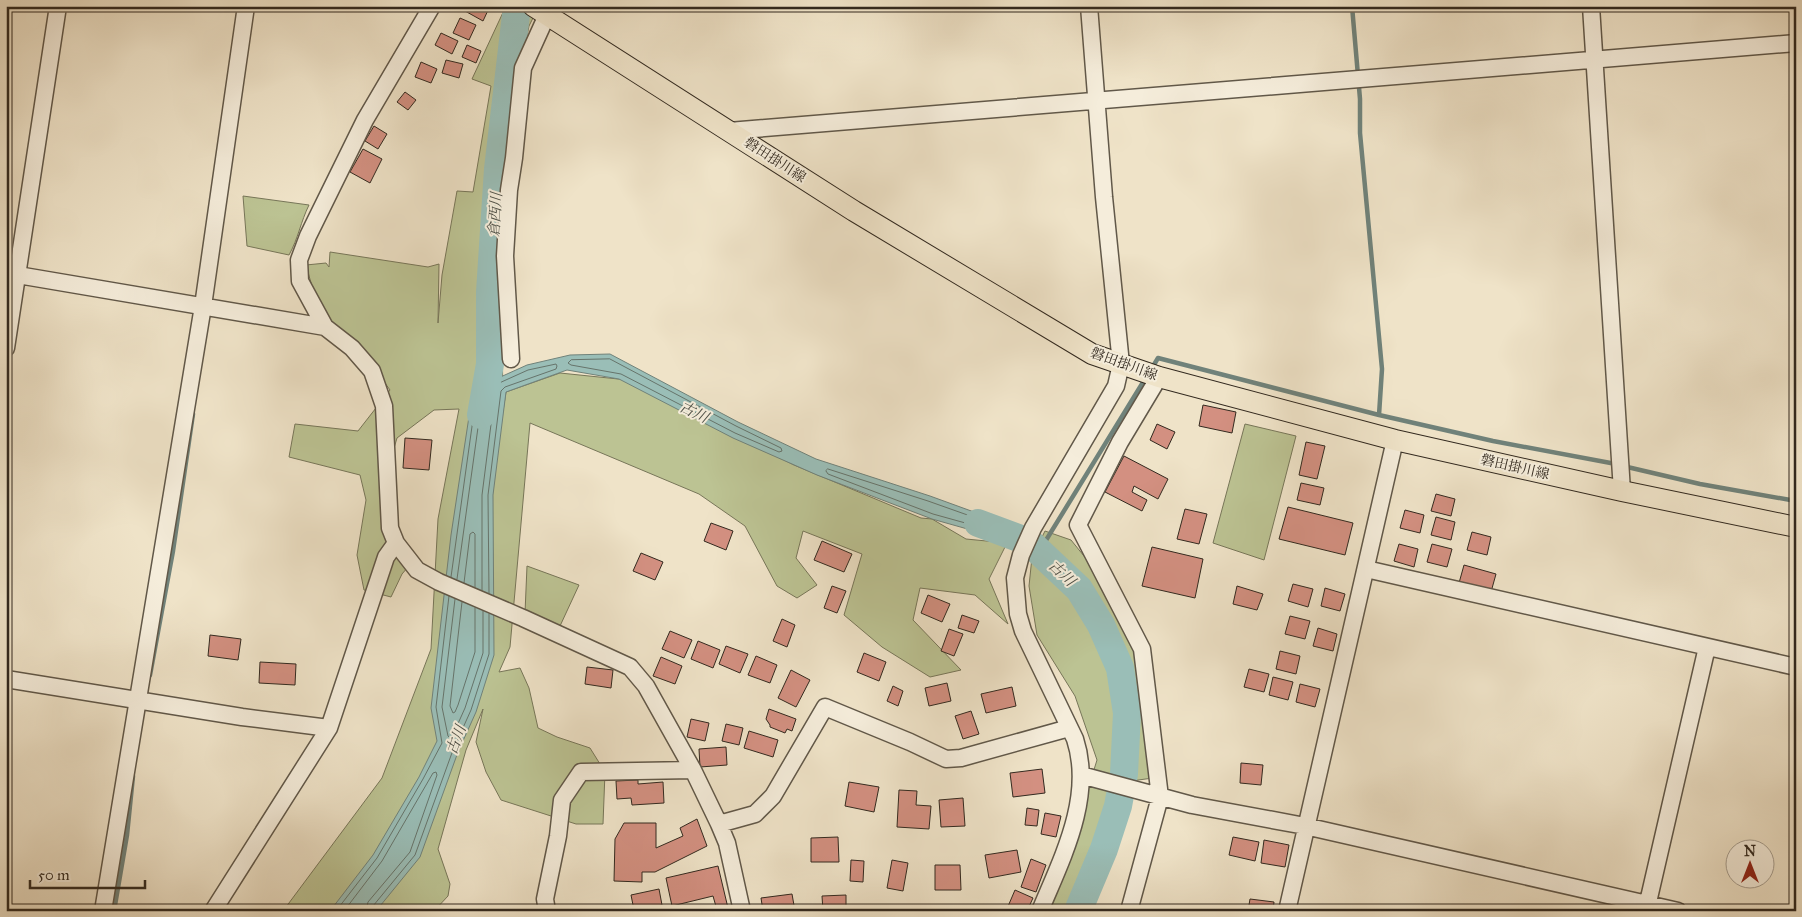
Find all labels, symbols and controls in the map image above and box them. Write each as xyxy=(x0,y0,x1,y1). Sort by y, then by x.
street label: 磐田掛川線 xyxy=(741,134,809,186)
water label: 倉西川 xyxy=(484,190,506,238)
street label: 磐田掛川線 xyxy=(1088,344,1160,384)
water label: 古川 xyxy=(677,397,713,428)
street label: 磐田掛川線 xyxy=(1479,451,1551,483)
water label: 古川 xyxy=(1045,556,1081,591)
water label: 古川 xyxy=(442,721,470,757)
north arrow xyxy=(1724,840,1774,890)
text: N xyxy=(1744,843,1756,860)
scale bar xyxy=(30,857,145,889)
text: 50 m xyxy=(38,866,70,884)

